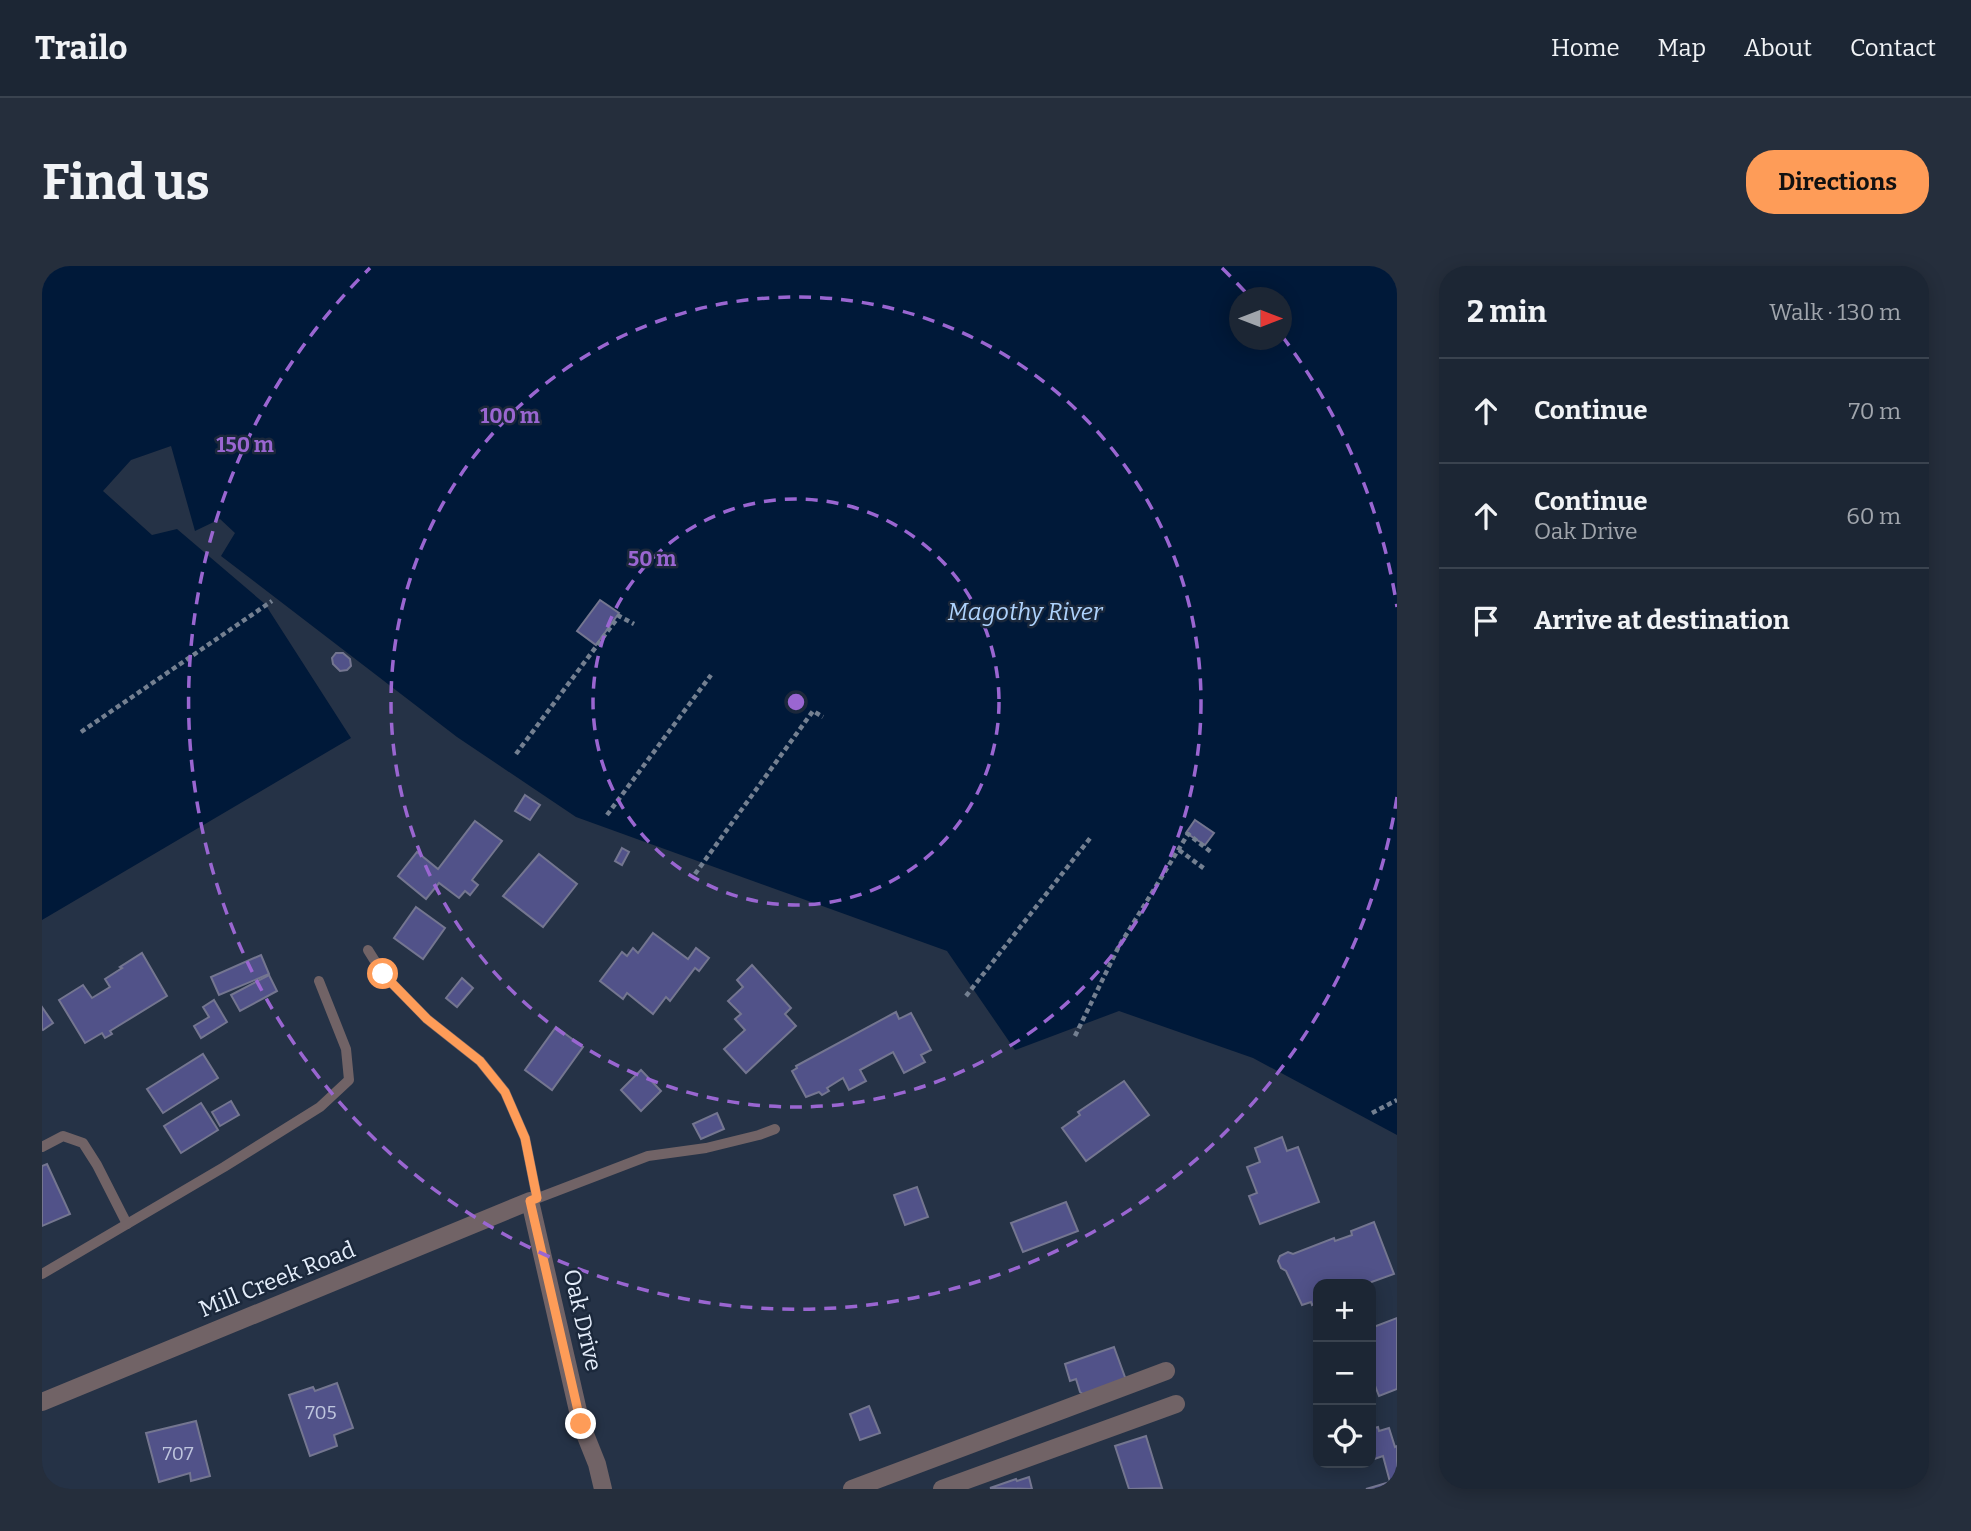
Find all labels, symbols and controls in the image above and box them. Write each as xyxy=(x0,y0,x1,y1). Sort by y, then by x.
text: Trailo xyxy=(35,28,128,68)
text: Home xyxy=(1551,34,1620,62)
text: Map xyxy=(1658,34,1706,62)
text: About xyxy=(1744,34,1812,62)
text: Contact xyxy=(1850,34,1936,62)
button: Directions xyxy=(1746,150,1929,214)
text: Find us xyxy=(42,153,210,212)
north arrow xyxy=(1229,287,1292,350)
text: 2 min xyxy=(1467,294,1547,330)
text: Walk · 130 m xyxy=(1769,298,1901,326)
icon: ahead xyxy=(1467,392,1505,430)
text: Continue xyxy=(1534,395,1648,426)
text: 70 m xyxy=(1849,397,1901,425)
text: 100 m xyxy=(480,403,540,429)
text: 150 m xyxy=(216,432,274,458)
text: Continue xyxy=(1534,486,1648,517)
icon: ahead xyxy=(1467,497,1505,535)
text: 60 m xyxy=(1846,502,1901,530)
text: Oak Drive xyxy=(1534,517,1638,545)
text: 50 m xyxy=(628,546,676,572)
water label: Magothy River xyxy=(947,598,1104,626)
icon: arrive xyxy=(1467,602,1505,640)
text: Arrive at destination xyxy=(1534,605,1789,636)
centre of rings xyxy=(784,690,808,714)
route start xyxy=(367,958,398,989)
street label: Mill Creek Road xyxy=(195,1235,359,1323)
street label: Oak Drive xyxy=(558,1266,608,1374)
map controls xyxy=(1313,1279,1376,1468)
button: + xyxy=(1313,1279,1376,1342)
button: − xyxy=(1313,1342,1376,1405)
house number: 705 xyxy=(305,1401,337,1424)
button: locate xyxy=(1313,1405,1376,1468)
route end xyxy=(565,1408,596,1439)
house number: 707 xyxy=(163,1442,194,1465)

